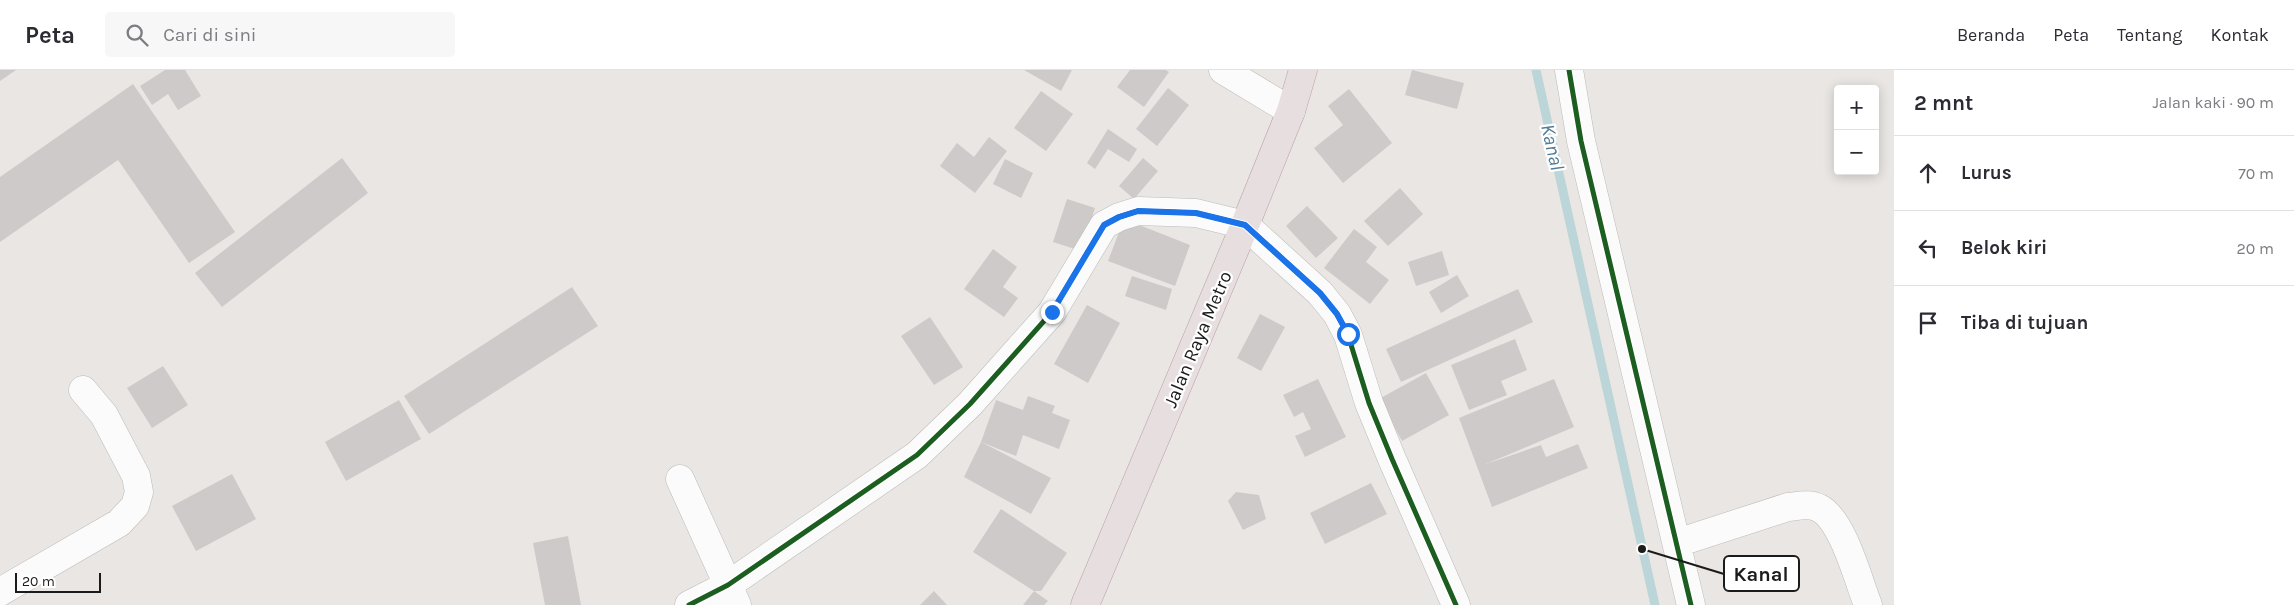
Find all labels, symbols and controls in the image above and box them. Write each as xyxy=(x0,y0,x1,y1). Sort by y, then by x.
search box xyxy=(105,12,455,57)
text: Peta xyxy=(25,21,75,49)
icon: search xyxy=(123,21,151,49)
text: Cari di sini xyxy=(163,24,257,46)
text: Beranda xyxy=(1957,24,2025,46)
text: Peta xyxy=(2053,24,2089,46)
text: Tentang xyxy=(2117,24,2183,46)
text: Kontak xyxy=(2211,24,2269,46)
map controls xyxy=(1834,85,1879,175)
button: + xyxy=(1834,85,1879,130)
text: 2 mnt xyxy=(1914,91,1973,115)
text: Jalan kaki · 90 m xyxy=(2152,93,2274,112)
water label: Kanal xyxy=(1536,122,1569,173)
button: − xyxy=(1834,130,1879,175)
icon: ahead xyxy=(1914,159,1942,187)
text: Lurus xyxy=(1961,162,2012,184)
text: 70 m xyxy=(2238,164,2274,183)
icon: left xyxy=(1914,234,1942,262)
text: Belok kiri xyxy=(1961,237,2047,259)
text: 20 m xyxy=(2236,239,2274,258)
street label: Jalan Raya Metro xyxy=(1159,268,1237,411)
route end xyxy=(1041,301,1064,324)
icon: arrive xyxy=(1914,309,1942,337)
text: Tiba di tujuan xyxy=(1961,312,2088,334)
route start xyxy=(1337,323,1360,346)
callout: Kanal xyxy=(1724,556,1799,591)
text: Kanal xyxy=(1733,563,1789,586)
scale bar xyxy=(15,570,101,593)
text: 20 m xyxy=(22,573,55,590)

